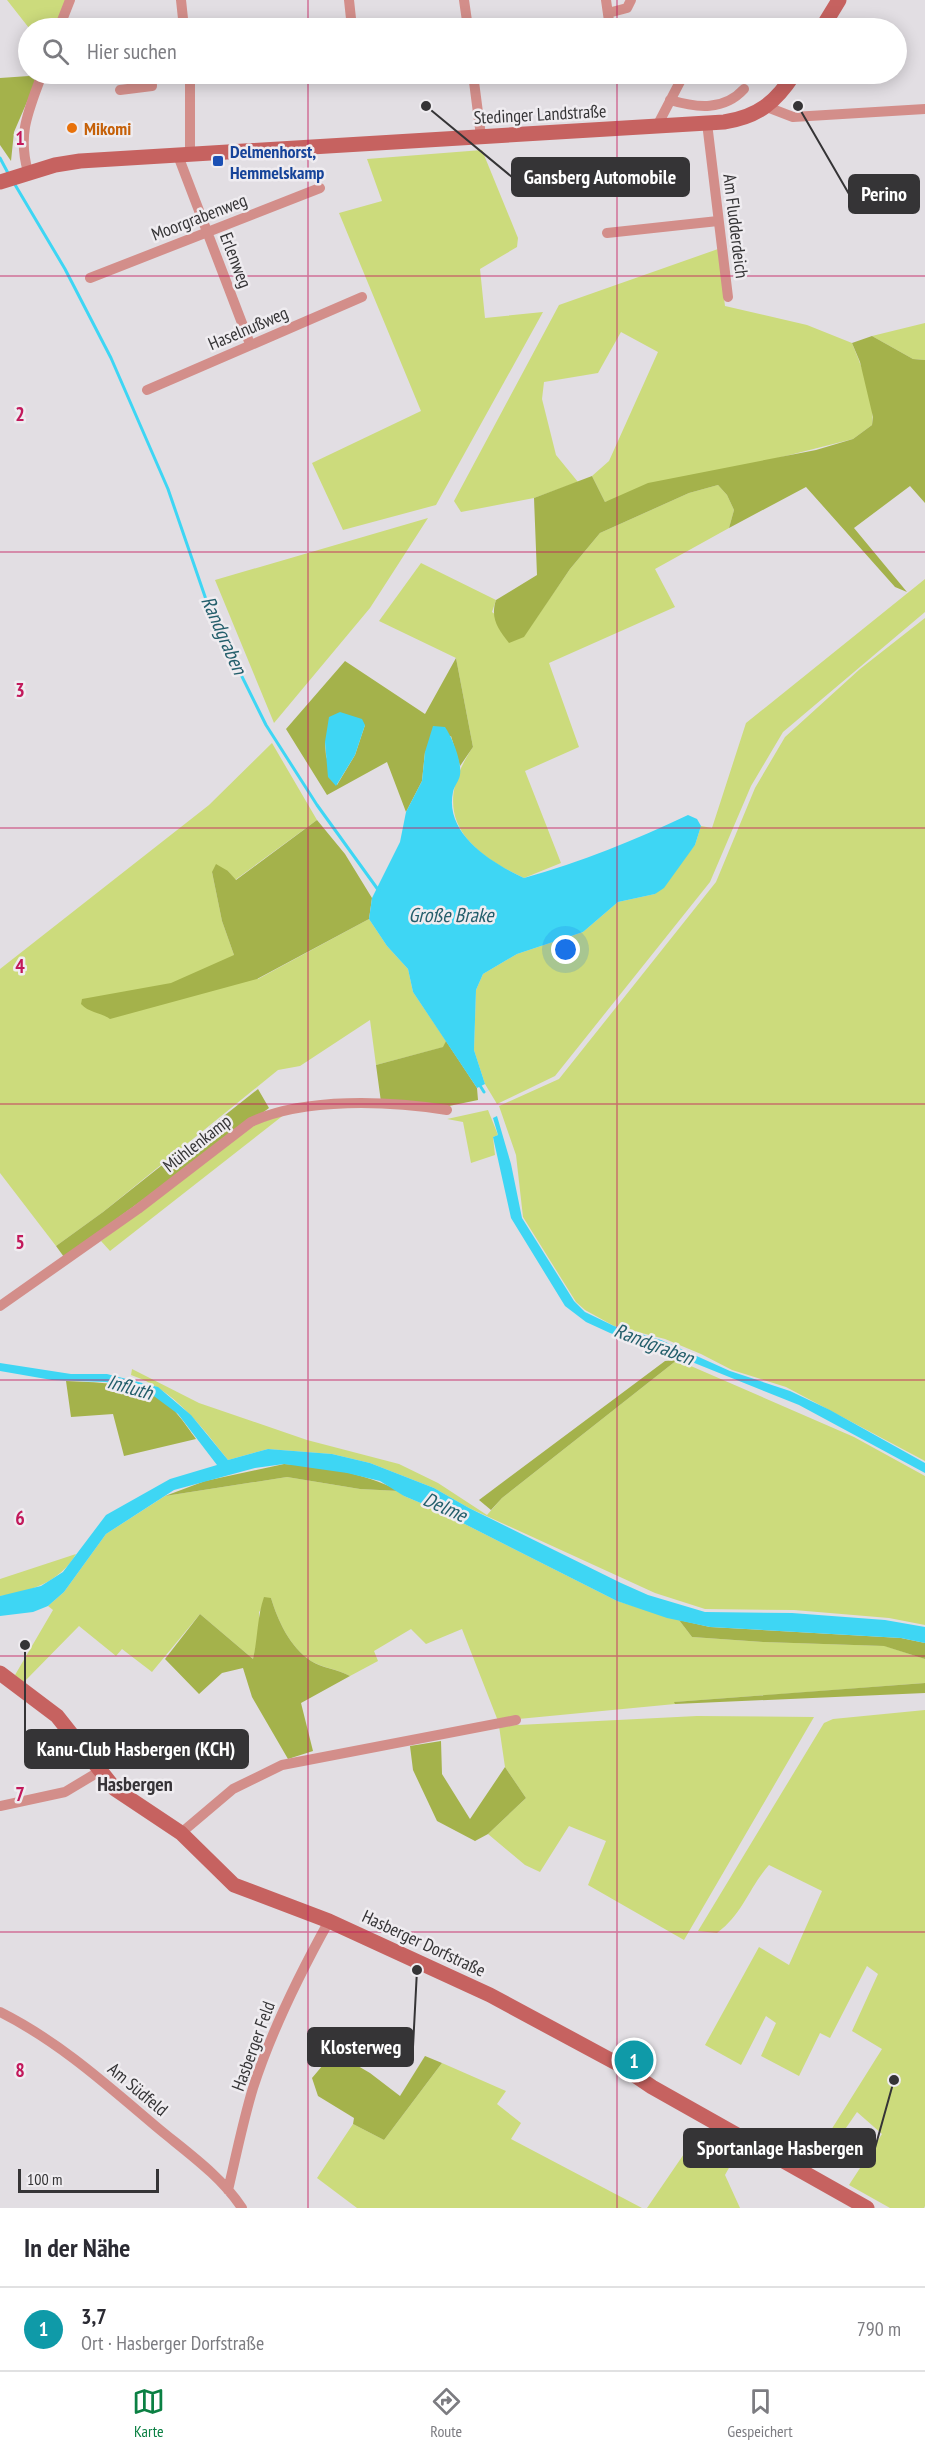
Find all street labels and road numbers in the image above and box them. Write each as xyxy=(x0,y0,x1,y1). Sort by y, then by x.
street label: Stedinger Landstraße xyxy=(473,99,607,129)
street label: Am Fludderdeich xyxy=(718,173,754,279)
street label: Moorgrabenweg xyxy=(148,188,250,246)
street label: Erlenweg xyxy=(215,229,257,291)
street label: Haselnußweg xyxy=(205,301,291,355)
street label: Mühlenkamp xyxy=(158,1109,236,1177)
street label: Hasberger Dorfstraße xyxy=(359,1904,489,1982)
street label: Hasberger Feld xyxy=(226,1998,280,2094)
street label: Am Südfeld xyxy=(103,2057,173,2121)

